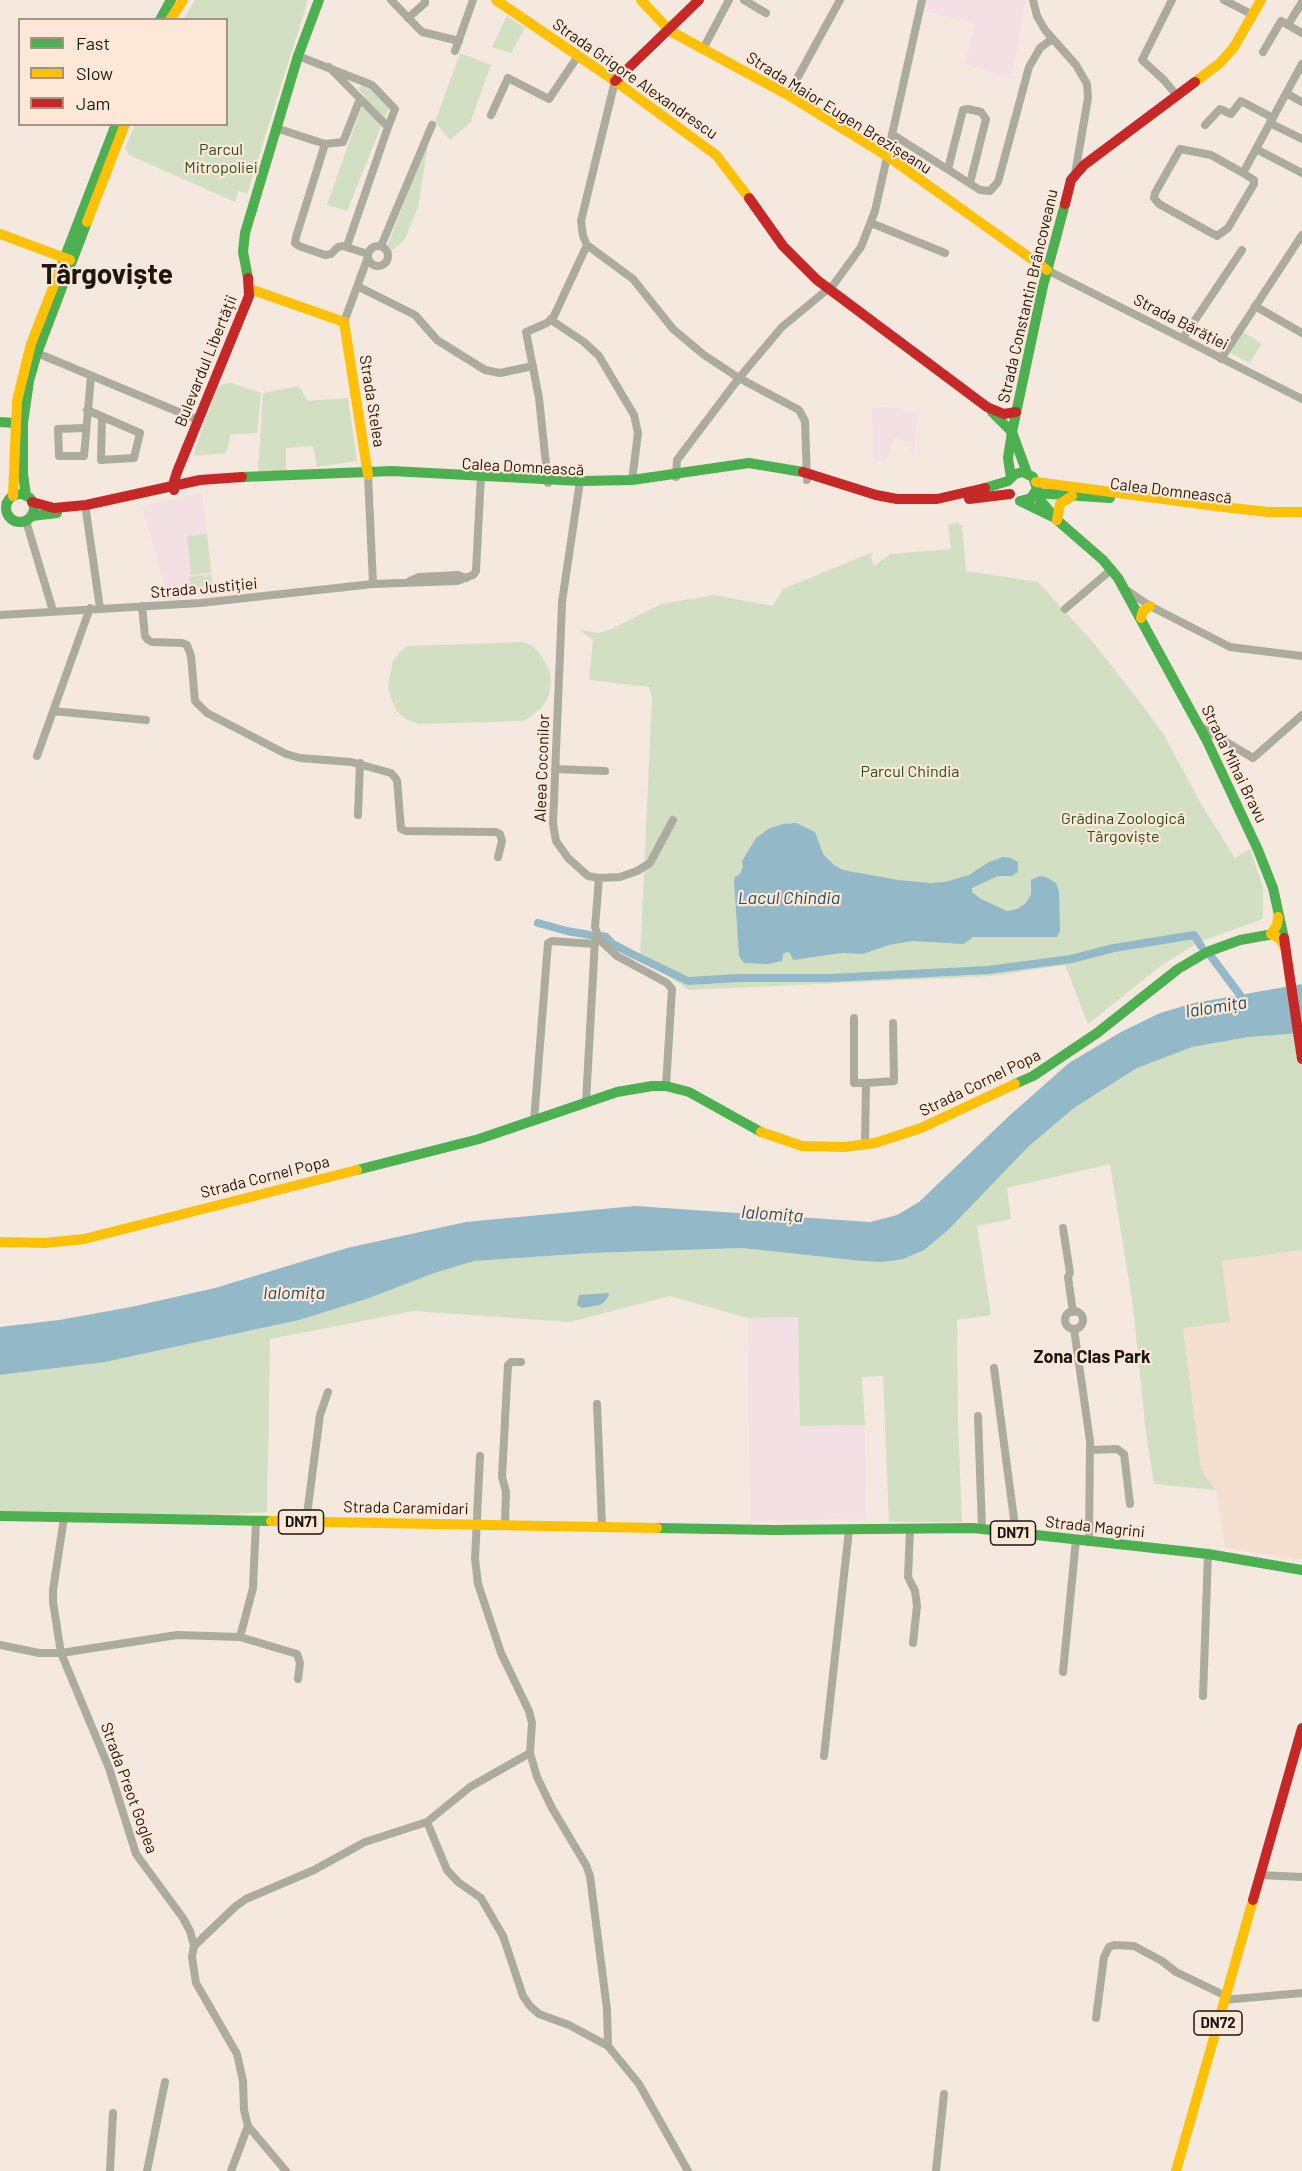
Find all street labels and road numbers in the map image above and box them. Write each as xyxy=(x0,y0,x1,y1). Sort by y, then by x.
street label: Strada Grigore Alexandrescu xyxy=(549,15,721,143)
street label: Strada Maior Eugen Brezișeanu xyxy=(743,48,935,178)
street label: Strada Constantin Brâncoveanu xyxy=(994,187,1062,405)
street label: Strada Bărăției xyxy=(1130,290,1232,354)
street label: Bulevardul Libertății xyxy=(171,292,241,430)
street label: Strada Stelea xyxy=(355,354,389,448)
street label: Calea Domnească xyxy=(461,454,585,480)
street label: Calea Domnească xyxy=(1109,474,1233,508)
street label: Strada Justiției xyxy=(150,574,258,602)
street label: Strada Mihai Bravu xyxy=(1197,702,1271,826)
street label: Aleea Coconilor xyxy=(531,714,553,822)
street label: Strada Cornel Popa xyxy=(916,1045,1044,1121)
street label: Strada Cornel Popa xyxy=(198,1152,332,1202)
street label: Strada Caramidari xyxy=(343,1497,469,1519)
road number: DN71 xyxy=(278,1510,324,1534)
street label: Strada Magrini xyxy=(1044,1512,1146,1542)
road number: DN71 xyxy=(990,1521,1036,1545)
street label: Strada Preot Goglea xyxy=(96,1720,162,1856)
road number: DN72 xyxy=(1194,2011,1242,2035)

